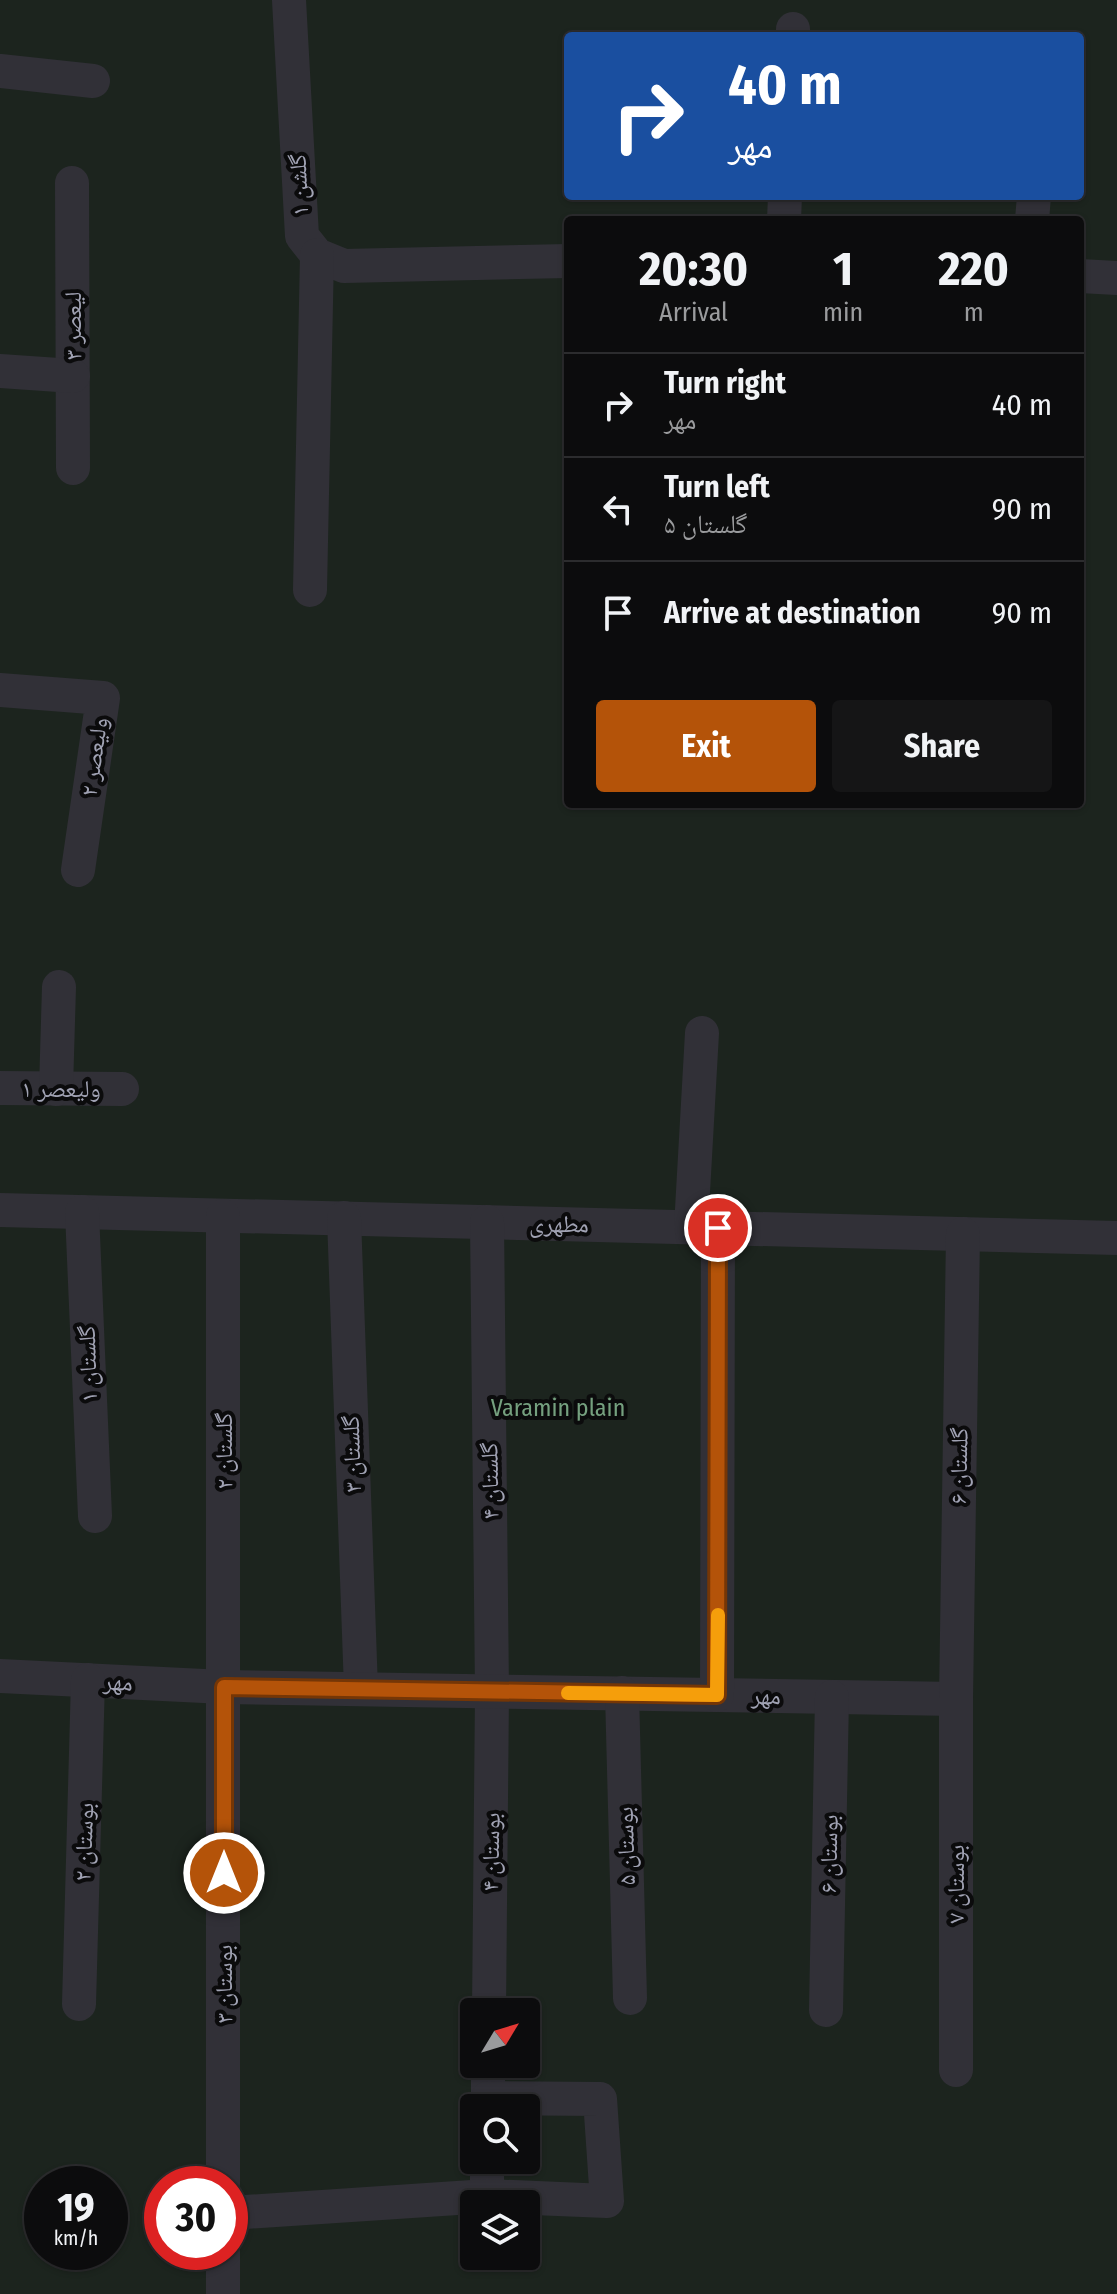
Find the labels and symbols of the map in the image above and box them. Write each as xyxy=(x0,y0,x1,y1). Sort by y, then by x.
street label: گلشن ۱ xyxy=(283,153,315,217)
street label: لیعصر ۳ xyxy=(59,292,87,360)
street label: ولیعصر ۲ xyxy=(75,716,113,798)
street label: ولیعصر ۱ xyxy=(21,1075,101,1103)
pin xyxy=(684,1194,752,1262)
street label: مطهری xyxy=(529,1209,589,1239)
street label: گلستان ۱ xyxy=(73,1325,103,1403)
park label: Varamin plain xyxy=(491,1394,625,1422)
street label: گلستان ۲ xyxy=(210,1412,238,1489)
street label: گلستان ۳ xyxy=(337,1415,367,1493)
street label: گلستان ۶ xyxy=(944,1427,974,1505)
street label: گلستان ۴ xyxy=(475,1442,505,1520)
street label: مهر xyxy=(101,1667,134,1697)
street label: مهر xyxy=(750,1682,781,1710)
street label: بوستان ۲ xyxy=(69,1802,99,1882)
street label: بوستان ۵ xyxy=(611,1806,641,1886)
street label: بوستان ۴ xyxy=(476,1812,506,1892)
street label: بوستان ۶ xyxy=(814,1814,844,1894)
position arrow xyxy=(182,1831,266,1915)
street label: بوستان ۷ xyxy=(942,1845,970,1923)
street label: بوستان ۳ xyxy=(210,1945,238,2023)
north arrow xyxy=(460,1998,540,2078)
speed limit sign: 30 xyxy=(144,2166,248,2270)

